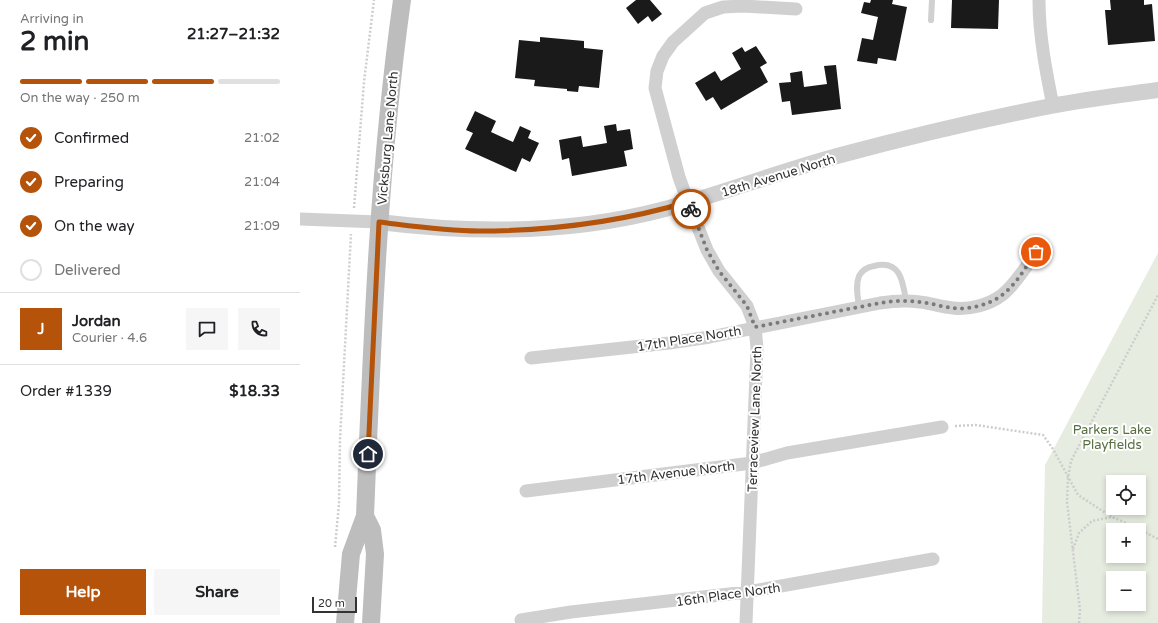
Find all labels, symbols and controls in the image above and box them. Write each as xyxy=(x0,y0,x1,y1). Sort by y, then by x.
text: Arriving in xyxy=(20,11,84,27)
text: 21:27–21:32 xyxy=(187,25,280,43)
text: 2 min xyxy=(20,26,89,57)
street label: Vicksburg Lane North xyxy=(374,71,402,206)
text: On the way · 250 m xyxy=(20,90,140,106)
icon: check xyxy=(20,127,42,149)
text: Confirmed xyxy=(54,129,129,147)
text: 21:02 xyxy=(244,130,280,146)
street label: 18th Avenue North xyxy=(719,151,837,201)
icon: check xyxy=(20,171,42,193)
text: Preparing xyxy=(54,173,124,191)
text: 21:04 xyxy=(244,174,280,190)
courier xyxy=(671,189,711,229)
icon: bike xyxy=(680,198,702,220)
icon: check xyxy=(20,215,42,237)
text: On the way xyxy=(54,217,134,235)
text: 21:09 xyxy=(244,218,280,234)
pin xyxy=(1019,235,1053,269)
icon: bag xyxy=(1025,241,1047,263)
text: Delivered xyxy=(54,261,121,279)
button: chat xyxy=(186,308,228,350)
button: phone xyxy=(238,308,280,350)
text: Jordan xyxy=(72,312,121,330)
text: J xyxy=(38,320,45,338)
street label: 17th Place North xyxy=(636,323,742,355)
text: Courier · 4.6 xyxy=(72,330,147,346)
street label: Terraceview Lane North xyxy=(744,346,766,492)
text: Order #1339 xyxy=(20,382,112,400)
text: $18.33 xyxy=(229,382,280,400)
park label: Parkers Lake Playfields xyxy=(1073,422,1151,453)
pin xyxy=(351,437,385,471)
icon: home xyxy=(357,443,379,465)
street label: 17th Avenue North xyxy=(616,458,736,488)
map controls xyxy=(1106,475,1146,611)
button: locate xyxy=(1106,475,1146,515)
button: + xyxy=(1106,523,1146,563)
button: Help xyxy=(20,569,146,615)
button: Share xyxy=(154,569,280,615)
button: − xyxy=(1106,571,1146,611)
street label: 16th Place North xyxy=(675,580,781,610)
scale bar xyxy=(312,595,357,614)
text: 20 m xyxy=(318,597,345,610)

